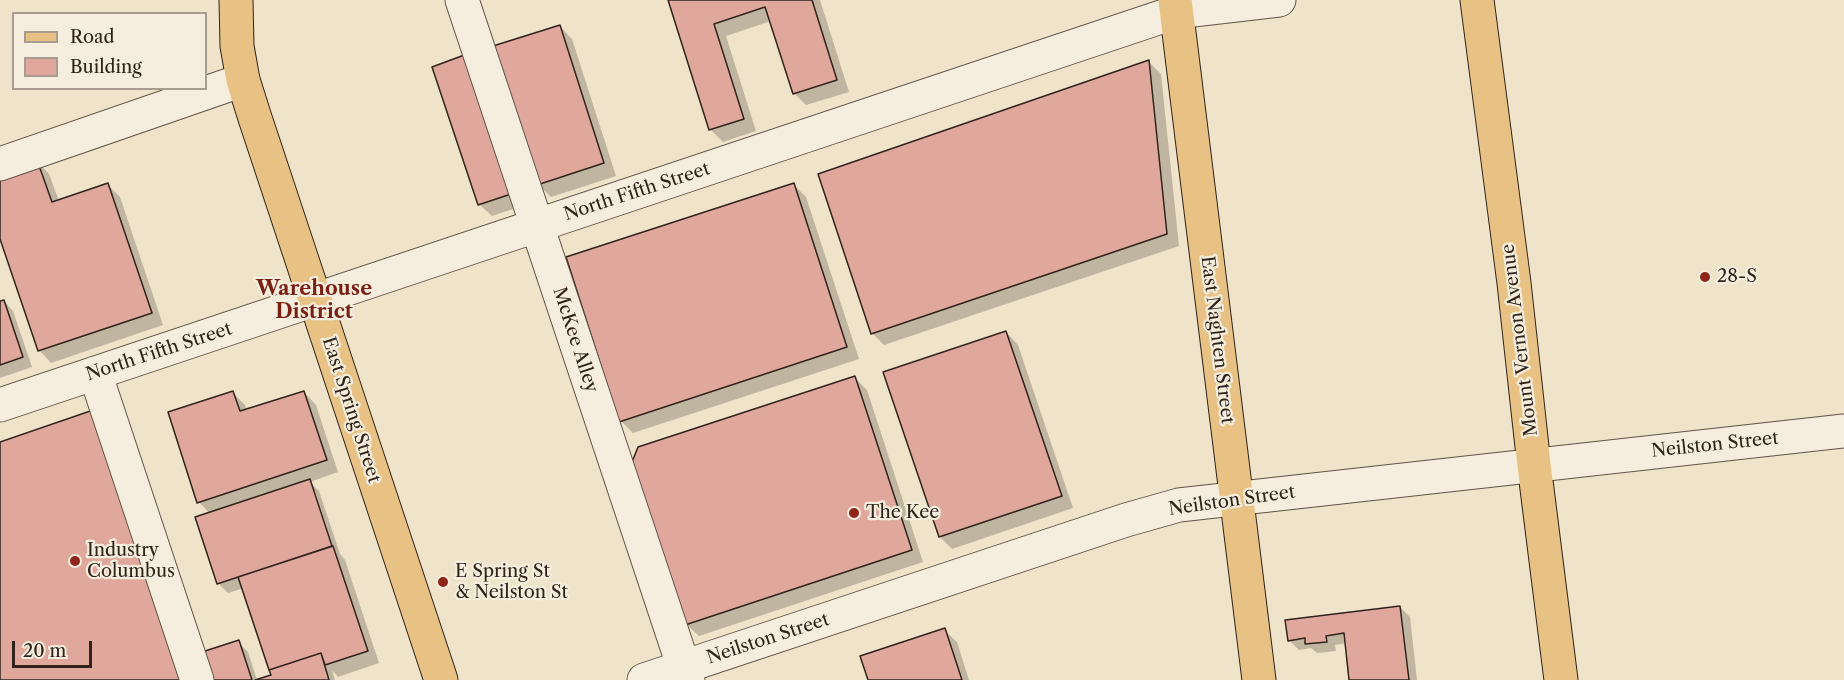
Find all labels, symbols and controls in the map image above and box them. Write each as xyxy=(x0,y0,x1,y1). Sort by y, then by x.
legend xyxy=(12,12,207,90)
text: Road xyxy=(70,26,115,48)
text: Building xyxy=(70,56,142,78)
street label: North Fifth Street xyxy=(561,158,713,226)
street label: Mount Vernon Avenue xyxy=(1497,243,1543,437)
street label: East Naghten Street xyxy=(1196,255,1238,425)
place label: 28-S xyxy=(1717,266,1757,288)
marker: 28-S xyxy=(1698,270,1712,284)
district label: Warehouse District xyxy=(256,277,372,324)
street label: McKee Alley xyxy=(548,285,602,395)
street label: North Fifth Street xyxy=(83,318,235,386)
street label: East Spring Street xyxy=(317,334,385,486)
street label: Neilston Street xyxy=(1650,428,1780,462)
street label: Neilston Street xyxy=(1167,481,1297,521)
place label: The Kee xyxy=(866,502,939,524)
marker: The Kee xyxy=(847,506,861,520)
place label: Industry Columbus xyxy=(87,540,175,582)
marker: Industry Columbus xyxy=(68,554,82,568)
place label: E Spring St & Neilston St xyxy=(455,561,568,604)
marker: E Spring St & Neilston St xyxy=(436,575,450,589)
street label: Neilston Street xyxy=(704,609,832,669)
scale bar xyxy=(15,629,94,667)
text: 20 m xyxy=(23,640,66,662)

